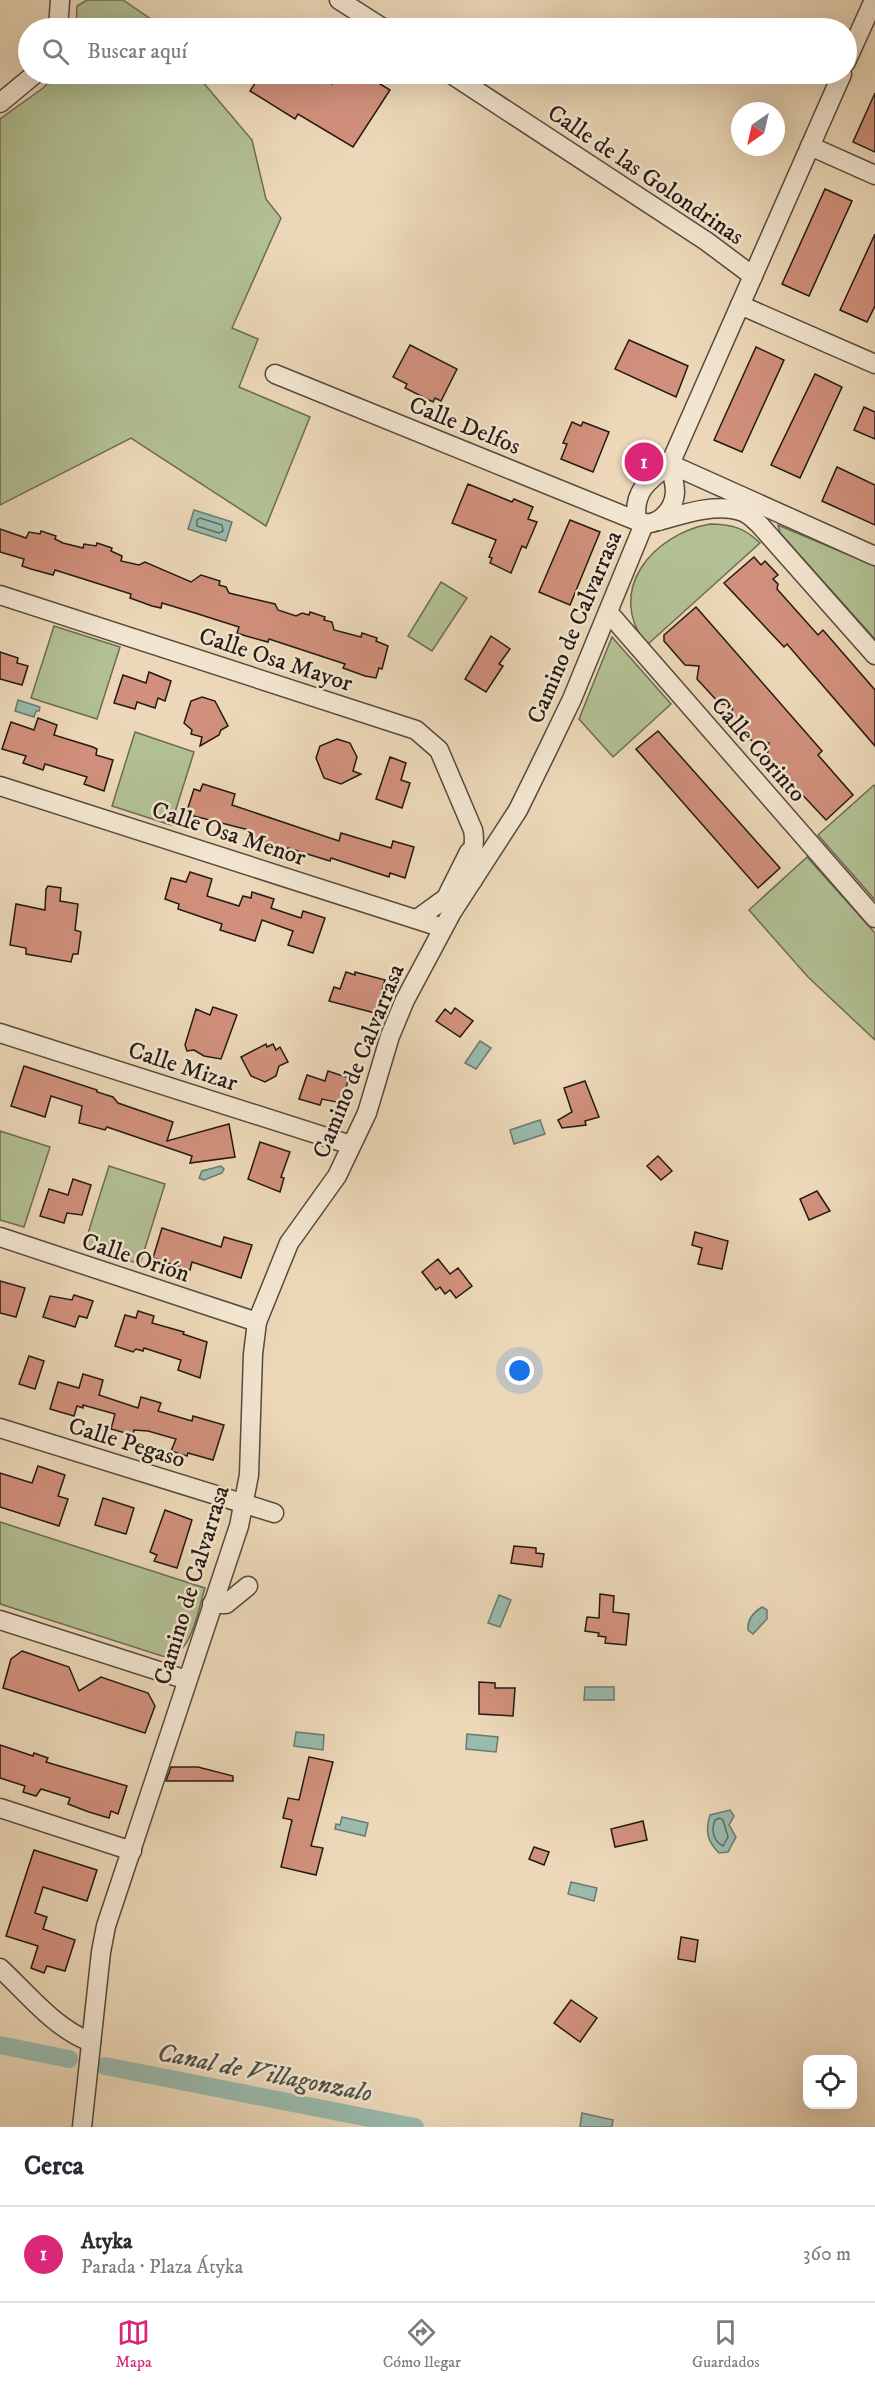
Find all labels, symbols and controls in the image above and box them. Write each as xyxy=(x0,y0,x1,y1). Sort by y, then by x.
search box xyxy=(18,18,857,84)
icon: search xyxy=(39,35,72,68)
text: Buscar aquí xyxy=(87,38,187,65)
street label: Calle de las Golondrinas xyxy=(541,98,749,252)
north arrow xyxy=(731,102,785,156)
street label: Calle Delfos xyxy=(404,390,525,462)
pin: 1 xyxy=(624,440,664,484)
street label: Camino de Calvarrasa xyxy=(521,526,629,728)
street label: Calle Osa Mayor xyxy=(195,621,356,699)
street label: Calle Corinto xyxy=(704,691,812,809)
street label: Calle Osa Menor xyxy=(148,795,310,873)
street label: Camino de Calvarrasa xyxy=(306,959,412,1163)
street label: Calle Mizar xyxy=(124,1035,241,1099)
street label: Calle Orión xyxy=(78,1226,194,1290)
your location xyxy=(505,1356,534,1385)
street label: Calle Pegaso xyxy=(65,1411,189,1475)
street label: Camino de Calvarrasa xyxy=(147,1481,237,1689)
water label: Canal de Villagonzalo xyxy=(154,2036,375,2111)
map controls xyxy=(803,2055,857,2109)
button: locate xyxy=(803,2055,857,2109)
text: Cerca xyxy=(24,2150,84,2183)
text: Atyka xyxy=(81,2228,132,2255)
text: 1 xyxy=(40,2242,47,2267)
text: 360 m xyxy=(803,2242,851,2267)
text: Parada · Plaza Átyka xyxy=(81,2255,243,2280)
tab: Mapa xyxy=(115,2316,152,2372)
tab: Cómo llegar xyxy=(383,2316,461,2372)
tab: Guardados xyxy=(692,2316,760,2372)

